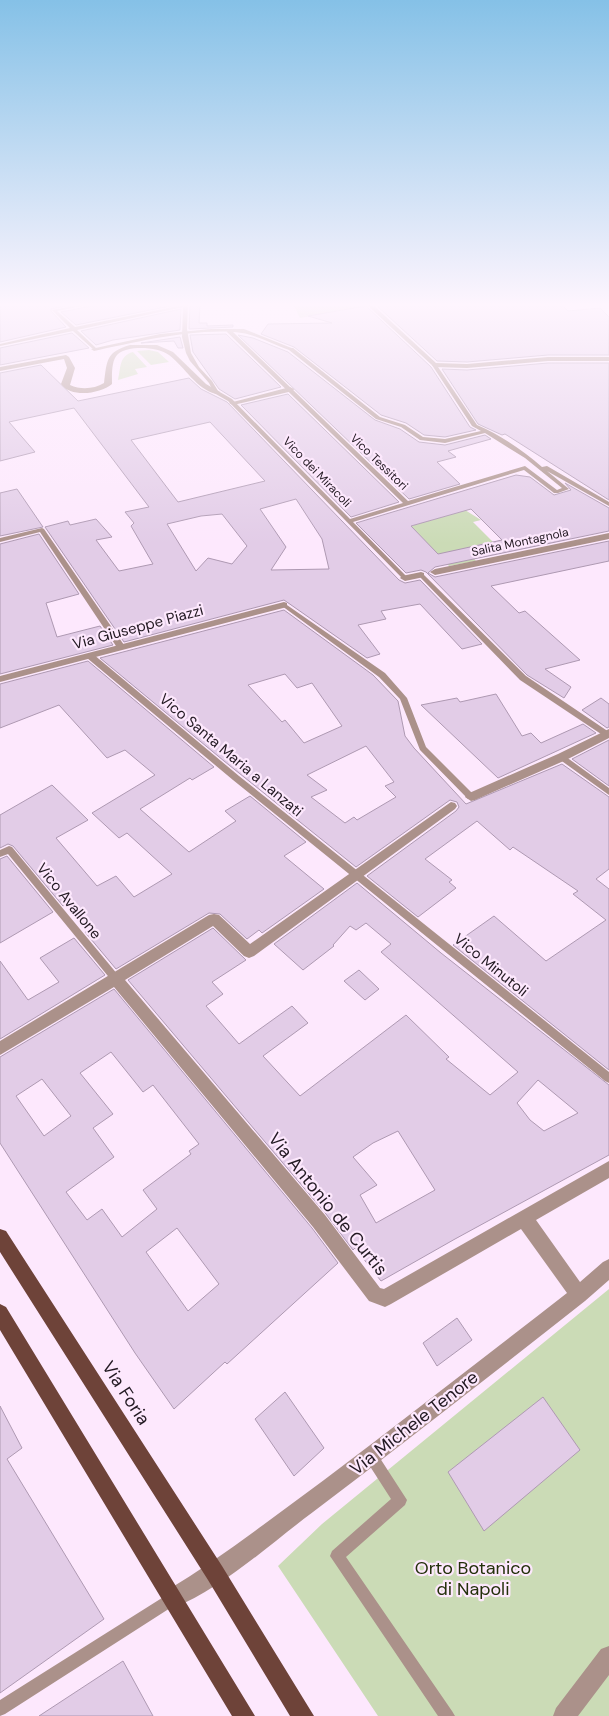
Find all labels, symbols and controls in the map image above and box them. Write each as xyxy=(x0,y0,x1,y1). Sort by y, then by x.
street label: Vico Tessitori xyxy=(347,430,411,494)
street label: Vico dei Miracoli xyxy=(279,433,355,511)
street label: Salita Montagnola xyxy=(470,524,570,560)
street label: Via Giuseppe Piazzi xyxy=(70,600,206,654)
street label: Vico Santa Maria a Lanzati xyxy=(155,689,307,821)
street label: Vico Avallone xyxy=(32,859,106,943)
street label: Vico Minutoli xyxy=(450,929,532,1001)
street label: Via Antonio de Curtis xyxy=(263,1128,393,1280)
street label: Via Foria xyxy=(96,1356,156,1430)
street label: Via Michele Tenore xyxy=(345,1365,483,1481)
park label: Orto Botanico di Napoli xyxy=(415,1556,531,1601)

